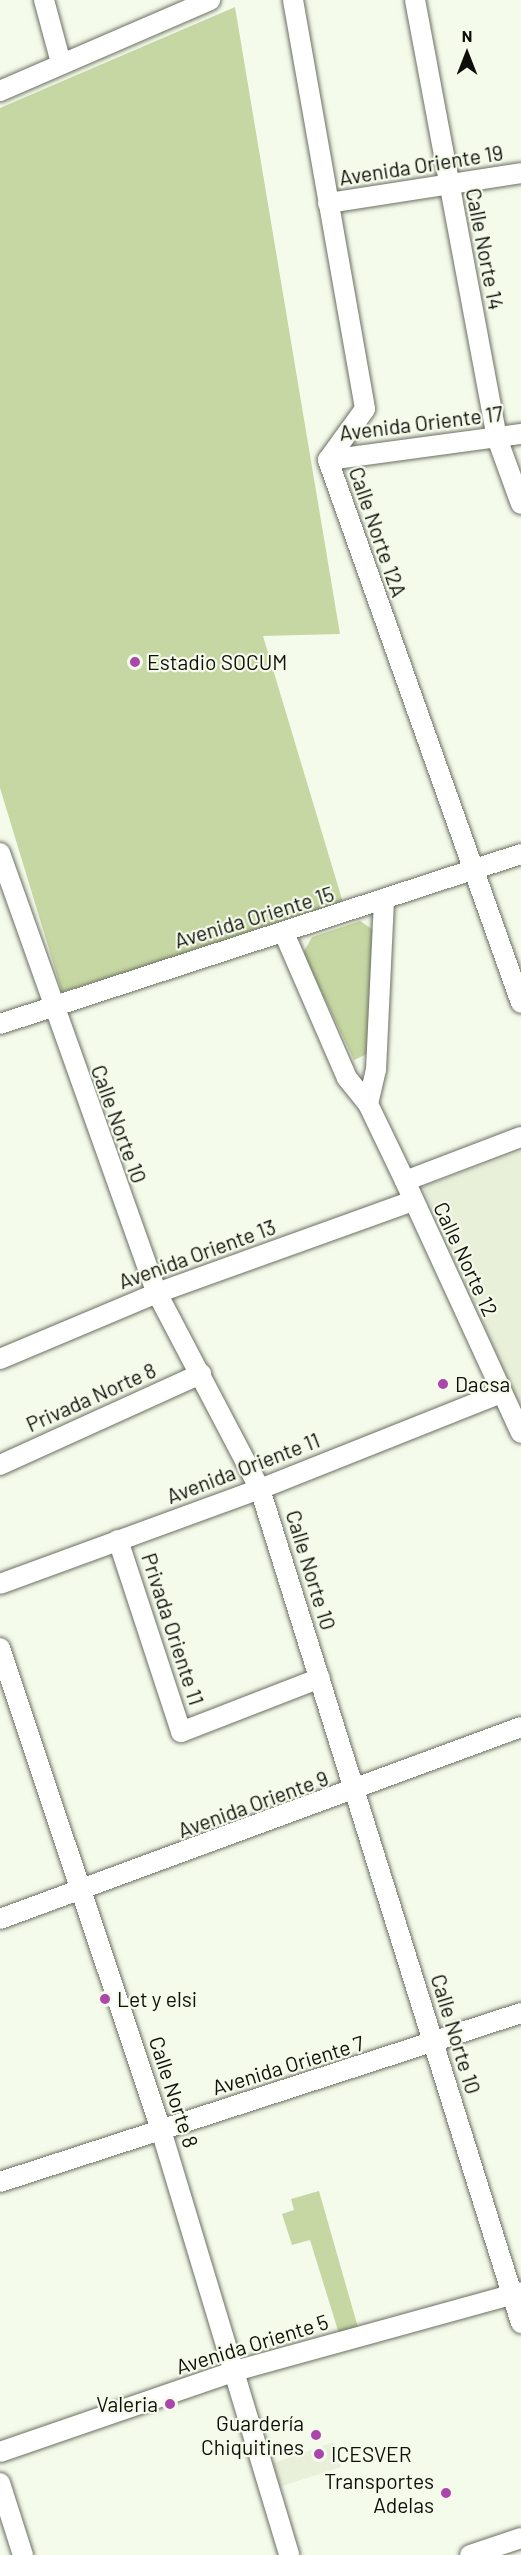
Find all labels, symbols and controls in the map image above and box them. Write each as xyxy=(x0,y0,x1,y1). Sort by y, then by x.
north arrow xyxy=(437,24,497,84)
text: N xyxy=(462,26,472,45)
street label: Avenida Oriente 19 xyxy=(337,140,505,190)
street label: Calle Norte 14 xyxy=(461,186,509,312)
street label: Avenida Oriente 17 xyxy=(338,400,504,446)
street label: Calle Norte 12A xyxy=(344,464,412,600)
place label: Estadio SOCUM xyxy=(147,649,287,675)
marker: Estadio SOCUM xyxy=(128,655,142,669)
street label: Avenida Oriente 15 xyxy=(171,881,337,953)
street label: Calle Norte 10 xyxy=(86,1061,152,1187)
street label: Calle Norte 12 xyxy=(429,1198,503,1320)
street label: Avenida Oriente 13 xyxy=(115,1214,279,1294)
street label: Privada Norte 8 xyxy=(22,1357,160,1437)
place label: Dacsa xyxy=(455,1371,510,1397)
marker: Dacsa xyxy=(436,1377,450,1391)
street label: Avenida Oriente 11 xyxy=(163,1427,323,1509)
street label: Calle Norte 10 xyxy=(281,1507,341,1633)
street label: Privada Oriente 11 xyxy=(137,1550,209,1708)
street label: Avenida Oriente 9 xyxy=(174,1765,332,1843)
street label: Calle Norte 10 xyxy=(426,1971,486,2097)
place label: Let y elsi xyxy=(117,1986,197,2012)
marker: Let y elsi xyxy=(98,1992,112,2006)
street label: Avenida Oriente 7 xyxy=(209,2030,367,2100)
street label: Calle Norte 8 xyxy=(144,2033,204,2151)
street label: Avenida Oriente 5 xyxy=(173,2309,331,2379)
place label: Valeria xyxy=(96,2391,158,2417)
marker: Valeria xyxy=(163,2397,177,2411)
place label: Guardería Chiquitines xyxy=(201,2410,304,2460)
marker: Guardería Chiquitines xyxy=(309,2428,323,2442)
place label: ICESVER xyxy=(331,2441,412,2467)
marker: ICESVER xyxy=(312,2447,326,2461)
place label: Transportes Adelas xyxy=(324,2468,434,2518)
marker: Transportes Adelas xyxy=(439,2486,453,2500)

